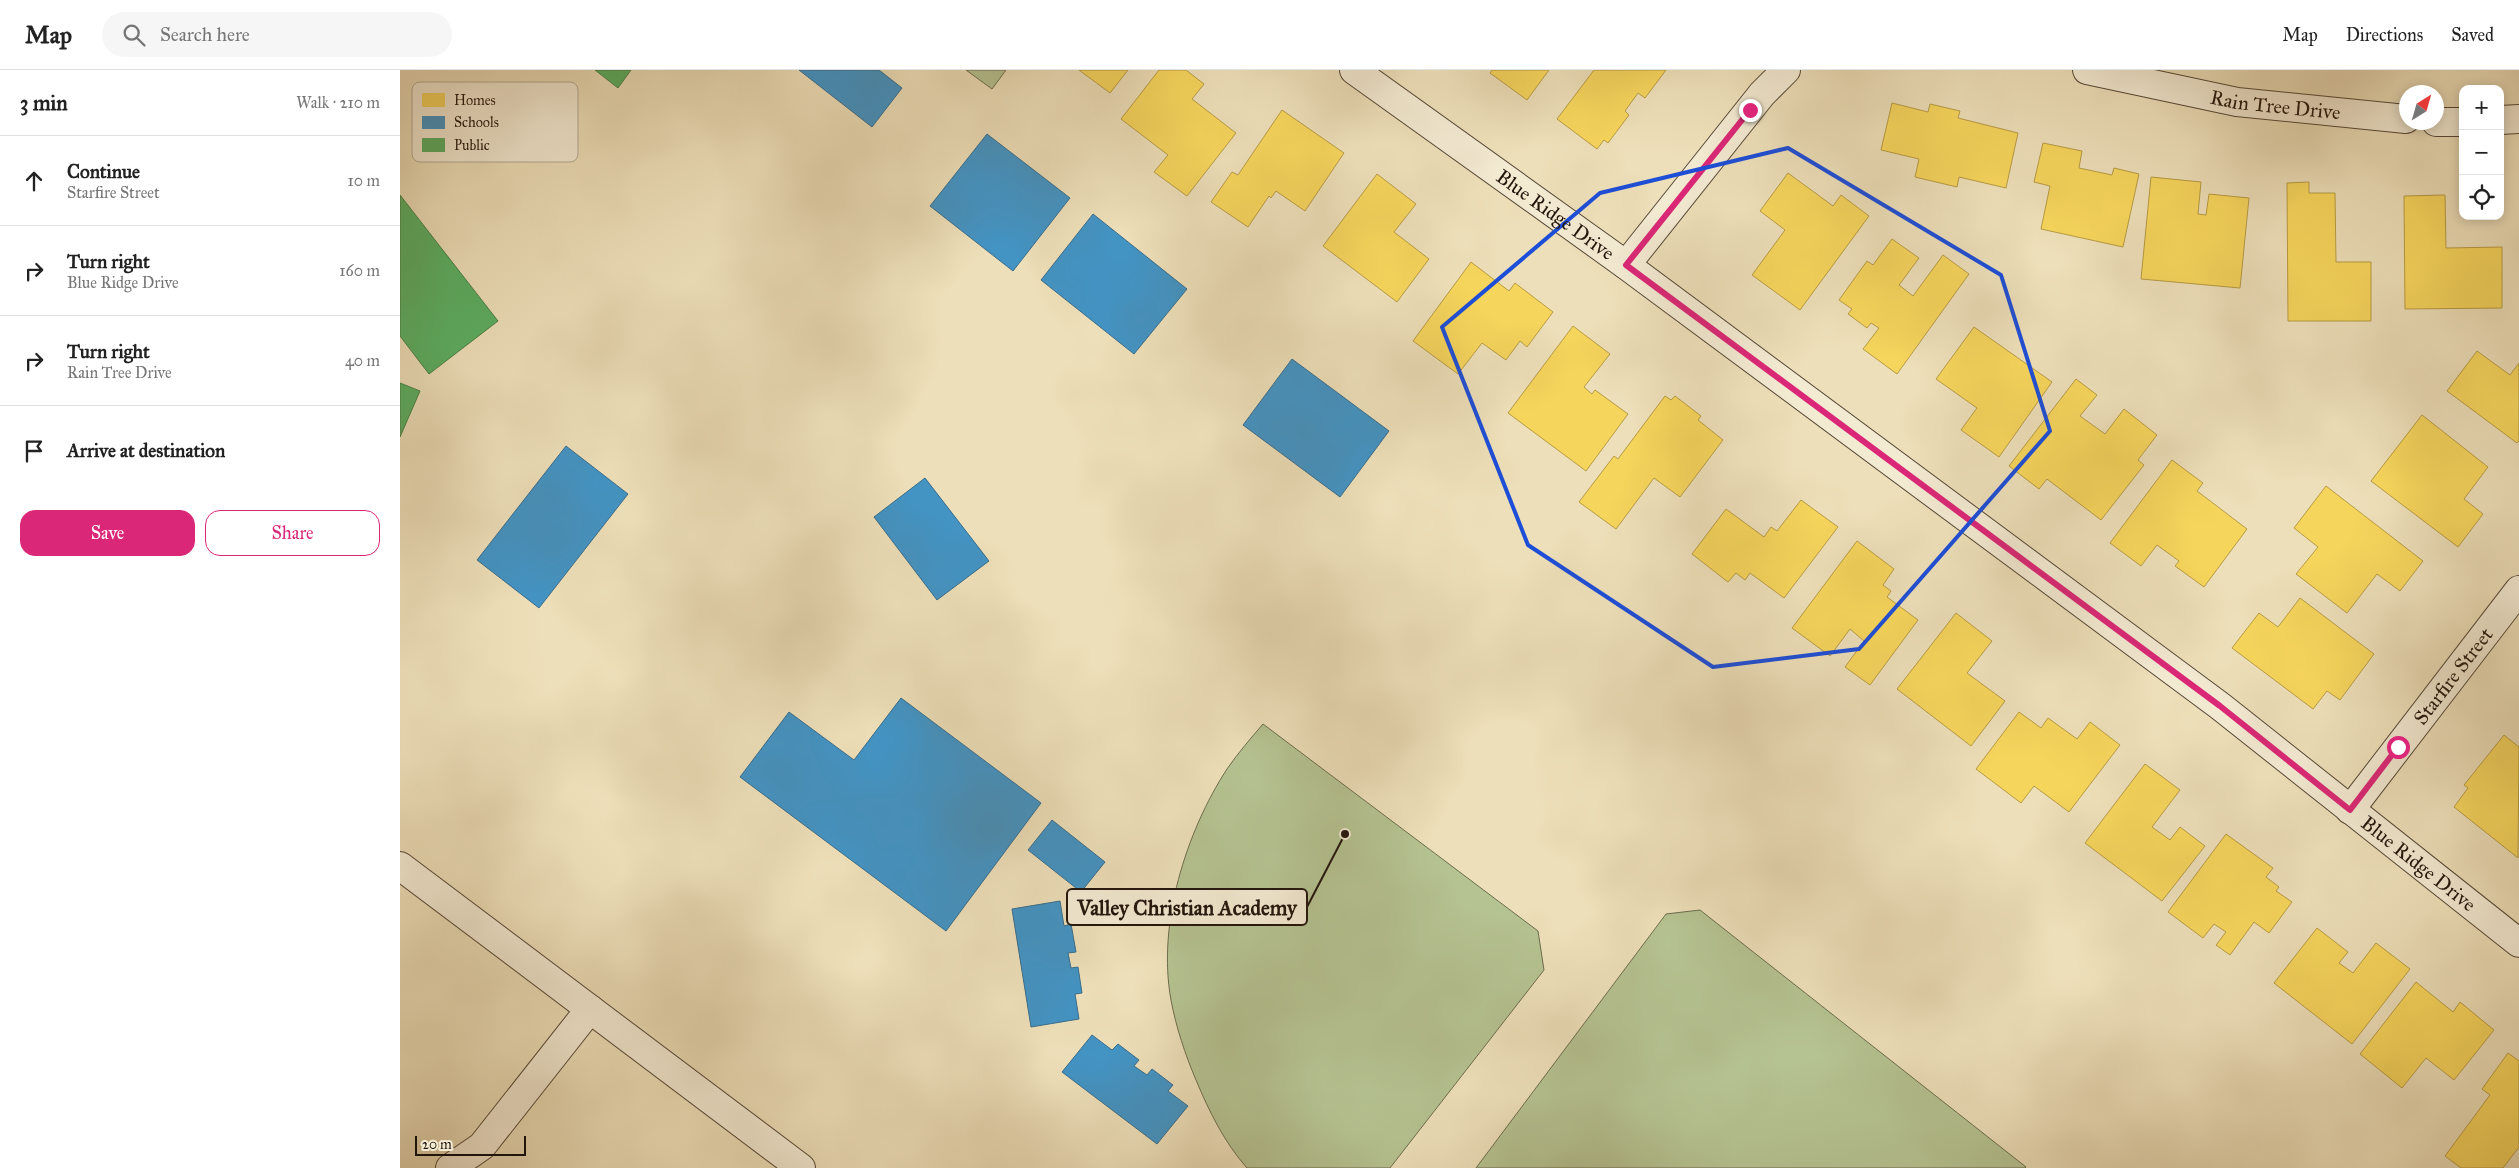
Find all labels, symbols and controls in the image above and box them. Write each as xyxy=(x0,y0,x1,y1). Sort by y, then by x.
search box xyxy=(102,12,452,57)
text: Map xyxy=(25,20,72,50)
icon: search xyxy=(120,21,148,49)
text: Search here xyxy=(160,23,250,46)
text: Map xyxy=(2282,24,2318,46)
text: Directions xyxy=(2346,24,2423,46)
text: Saved xyxy=(2451,24,2494,46)
legend xyxy=(412,82,578,162)
street label: Rain Tree Drive xyxy=(2208,85,2342,124)
north arrow xyxy=(2399,85,2444,130)
map controls xyxy=(2459,85,2504,220)
button: + xyxy=(2459,85,2504,130)
text: 3 min xyxy=(20,90,68,116)
text: Homes xyxy=(454,92,496,109)
text: Walk · 210 m xyxy=(296,93,380,112)
route end xyxy=(1739,99,1762,122)
text: Schools xyxy=(454,114,499,131)
button: − xyxy=(2459,130,2504,175)
text: Public xyxy=(454,137,490,154)
text: Continue xyxy=(67,160,140,183)
street label: Blue Ridge Drive xyxy=(1492,164,1619,265)
icon: ahead xyxy=(20,167,48,195)
text: 10 m xyxy=(348,171,380,190)
button: locate xyxy=(2459,175,2504,220)
text: Starfire Street xyxy=(67,183,160,202)
text: Turn right xyxy=(67,250,150,273)
icon: right xyxy=(20,257,48,285)
text: 160 m xyxy=(339,261,380,280)
text: Blue Ridge Drive xyxy=(67,273,179,292)
text: Turn right xyxy=(67,340,150,363)
icon: right xyxy=(20,347,48,375)
text: 40 m xyxy=(345,351,380,370)
text: Rain Tree Drive xyxy=(67,363,172,382)
icon: arrive xyxy=(20,437,48,465)
text: Arrive at destination xyxy=(67,439,225,462)
button: Save xyxy=(20,510,195,556)
button: Share xyxy=(205,510,380,556)
street label: Starfire Street xyxy=(2408,623,2498,729)
route start xyxy=(2387,736,2410,759)
street label: Blue Ridge Drive xyxy=(2356,811,2481,916)
callout: Valley Christian Academy xyxy=(1067,889,1307,925)
text: Valley Christian Academy xyxy=(1076,895,1298,921)
scale bar xyxy=(415,1133,526,1156)
text: 20 m xyxy=(422,1136,452,1153)

